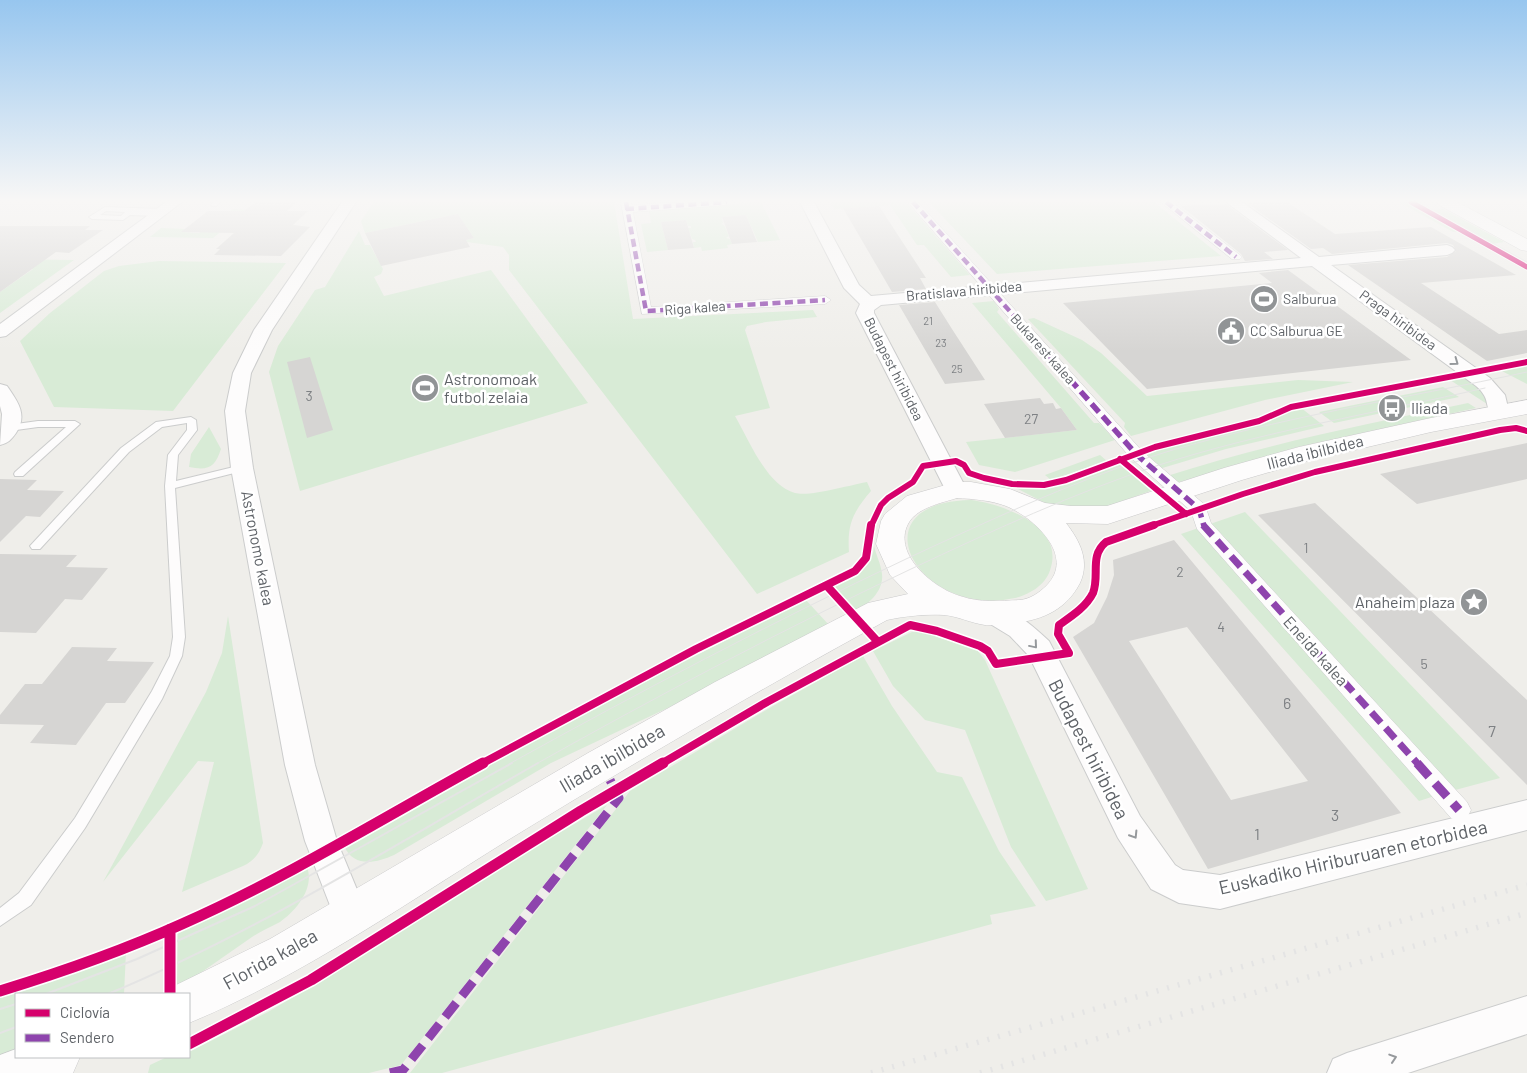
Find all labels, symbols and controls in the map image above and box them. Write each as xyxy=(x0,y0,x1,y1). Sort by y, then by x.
street label: Bratislava hiribidea xyxy=(905,277,1023,304)
sports icon: Salburua xyxy=(1249,284,1279,314)
street label: Praga hiribidea xyxy=(1356,286,1440,353)
place label: Salburua xyxy=(1283,290,1336,307)
street label: Riga kalea xyxy=(664,297,726,318)
street label: Bukarest kalea xyxy=(1007,310,1079,387)
street label: Budapest hiribidea xyxy=(861,314,928,423)
house number: 21 xyxy=(923,314,933,327)
public building icon: CC Salburua GE xyxy=(1216,316,1246,346)
place label: CC Salburua GE xyxy=(1250,322,1343,339)
house number: 23 xyxy=(935,336,947,349)
one-way arrow xyxy=(1449,356,1459,365)
house number: 25 xyxy=(951,362,963,375)
place label: Astronomoak futbol zelaia xyxy=(444,369,537,406)
sports icon: Astronomoak futbol zelaia xyxy=(410,373,440,403)
house number: 3 xyxy=(305,387,313,404)
bus stop icon: Iliada xyxy=(1377,393,1407,423)
place label: Iliada xyxy=(1411,398,1448,417)
house number: 27 xyxy=(1024,410,1038,427)
street label: Iliada ibilbidea xyxy=(1265,430,1365,473)
street label: Astronomo kalea xyxy=(238,489,279,607)
house number: 1 xyxy=(1304,539,1308,556)
house number: 2 xyxy=(1176,563,1184,580)
place icon: Anaheim plaza xyxy=(1459,587,1489,617)
place label: Anaheim plaza xyxy=(1355,592,1455,611)
street label: Eneida kalea xyxy=(1280,612,1353,689)
house number: 4 xyxy=(1217,618,1225,635)
one-way arrow xyxy=(1029,639,1038,648)
house number: 5 xyxy=(1420,655,1428,672)
street label: Budapest hiribidea xyxy=(1044,675,1135,823)
house number: 6 xyxy=(1283,693,1291,712)
street label: Iliada ibilbidea xyxy=(555,718,668,797)
house number: 7 xyxy=(1488,721,1496,740)
house number: 3 xyxy=(1331,805,1339,824)
street label: Euskadiko Hiriburuaren etorbidea xyxy=(1216,814,1489,899)
house number: 1 xyxy=(1254,824,1260,843)
one-way arrow xyxy=(1128,829,1137,838)
street label: Florida kalea xyxy=(219,923,321,994)
legend xyxy=(15,993,190,1058)
text: Ciclovía xyxy=(60,1003,110,1021)
text: Sendero xyxy=(60,1028,114,1046)
one-way arrow xyxy=(1388,1054,1397,1064)

